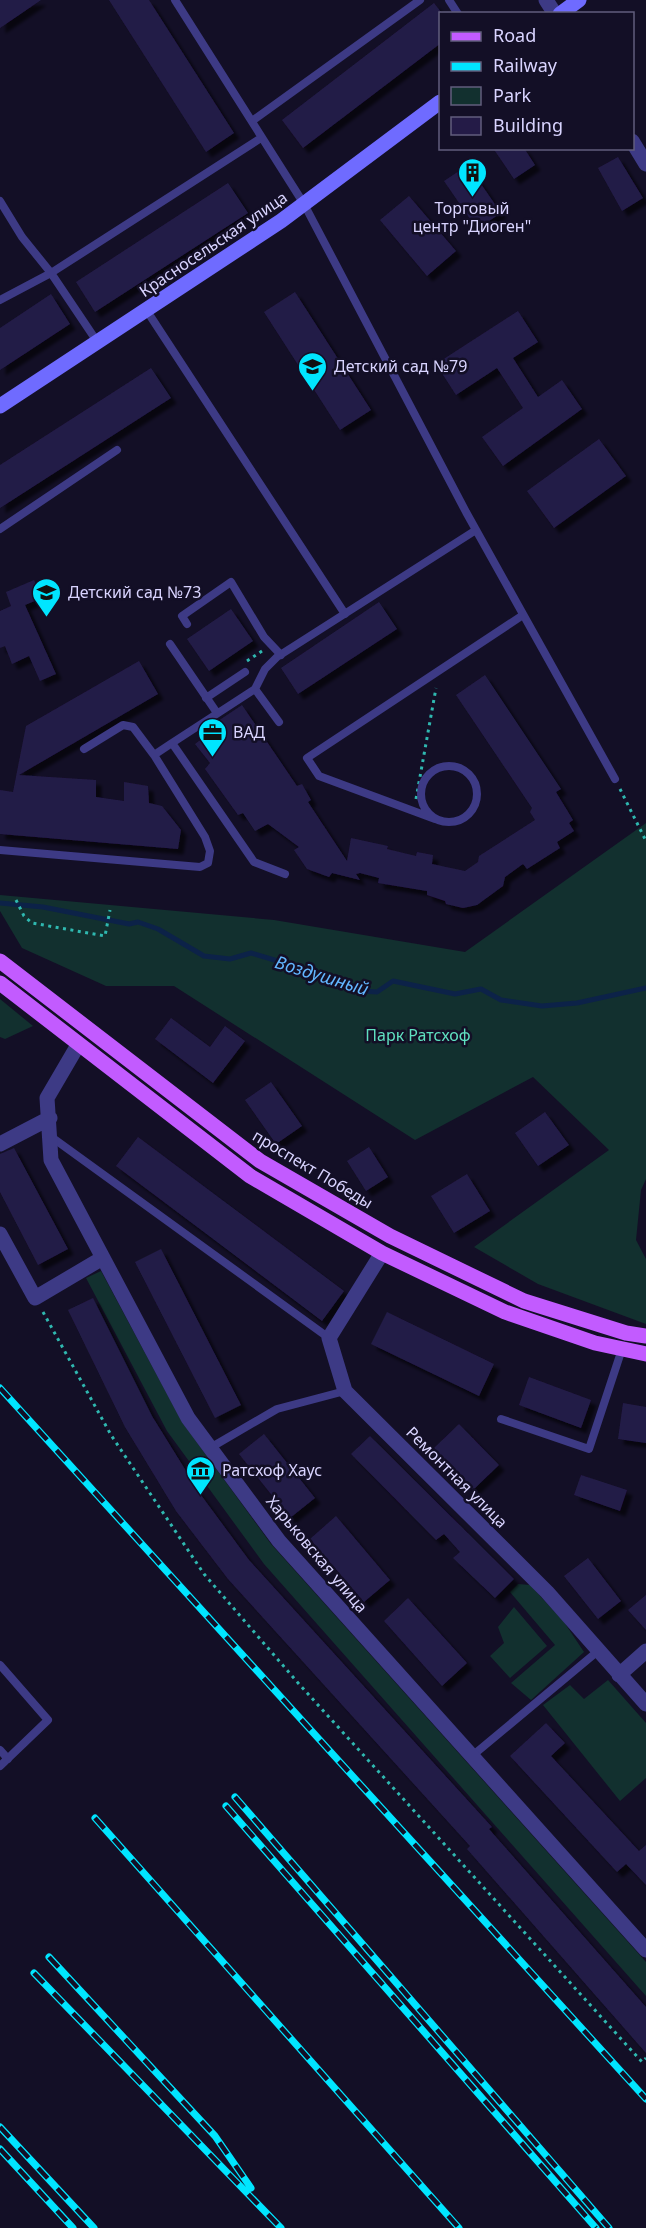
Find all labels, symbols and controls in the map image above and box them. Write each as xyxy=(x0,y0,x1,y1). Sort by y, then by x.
legend xyxy=(439,12,634,150)
text: Road xyxy=(493,23,536,47)
text: Railway xyxy=(493,53,558,77)
text: Park xyxy=(493,83,531,107)
text: Building xyxy=(493,113,563,137)
building icon: Торговый центр "Диоген" xyxy=(456,156,488,198)
street label: Красносельская улица xyxy=(135,186,291,302)
place label: Торговый центр "Диоген" xyxy=(413,197,531,237)
school or university icon: Детский сад №79 xyxy=(297,350,329,392)
place label: Детский сад №79 xyxy=(334,355,467,377)
school or university icon: Детский сад №73 xyxy=(31,576,63,618)
place label: Детский сад №73 xyxy=(68,581,201,603)
office icon: ВАД xyxy=(196,716,228,758)
place label: ВАД xyxy=(233,721,266,743)
water label: Воздушный xyxy=(272,949,372,1001)
park label: Парк Ратсхоф xyxy=(365,1024,471,1046)
street label: проспект Победы xyxy=(249,1124,377,1214)
street label: Ремонтная улица xyxy=(402,1422,512,1532)
museum icon: Ратсхоф Хаус xyxy=(185,1454,217,1496)
place label: Ратсхоф Хаус xyxy=(222,1459,322,1481)
street label: Харьковская улица xyxy=(261,1491,373,1617)

